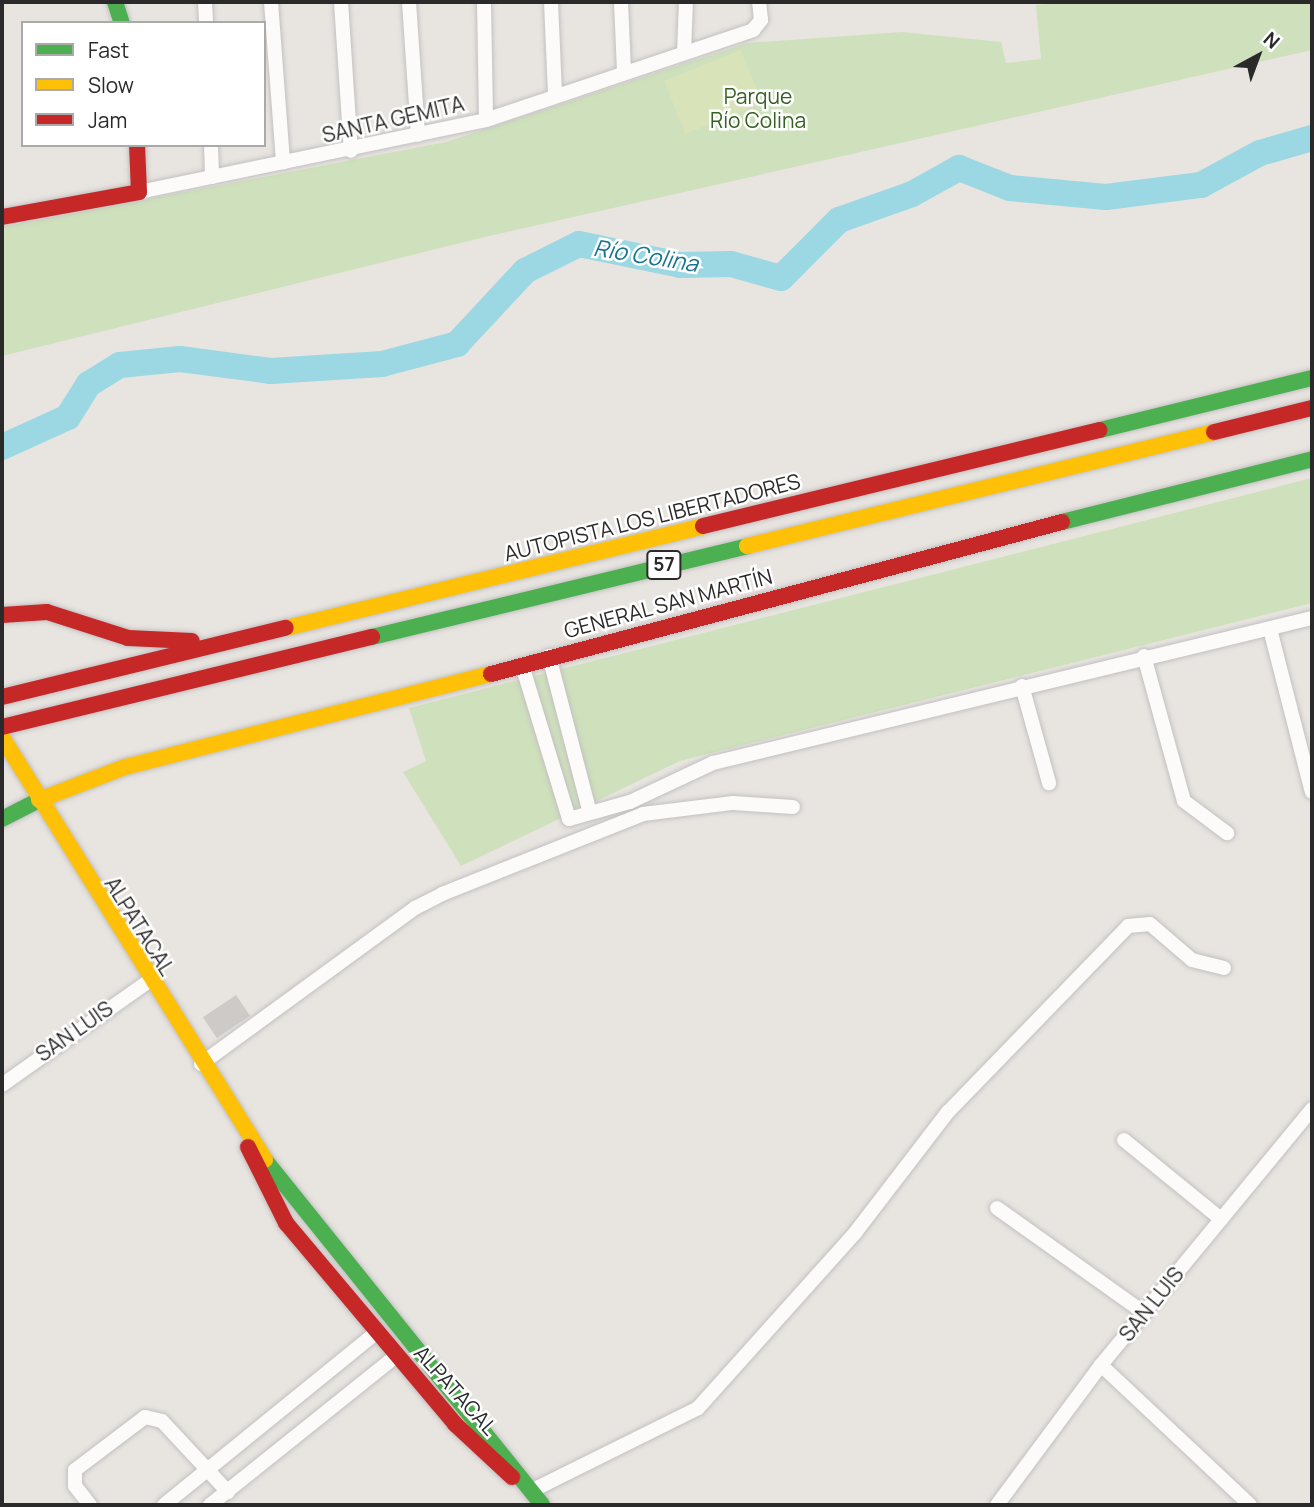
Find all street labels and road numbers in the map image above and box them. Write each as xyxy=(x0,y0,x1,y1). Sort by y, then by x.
street label: SANTA GEMITA xyxy=(320,90,466,148)
street label: AUTOPISTA LOS LIBERTADORES xyxy=(501,468,803,566)
road number: 57 xyxy=(645,550,683,580)
street label: GENERAL SAN MARTÍN xyxy=(561,563,775,643)
street label: ALPATACAL xyxy=(100,872,180,980)
street label: SAN LUIS xyxy=(31,995,117,1067)
street label: SAN LUIS xyxy=(1113,1262,1189,1346)
street label: ALPATACAL xyxy=(409,1340,503,1440)

